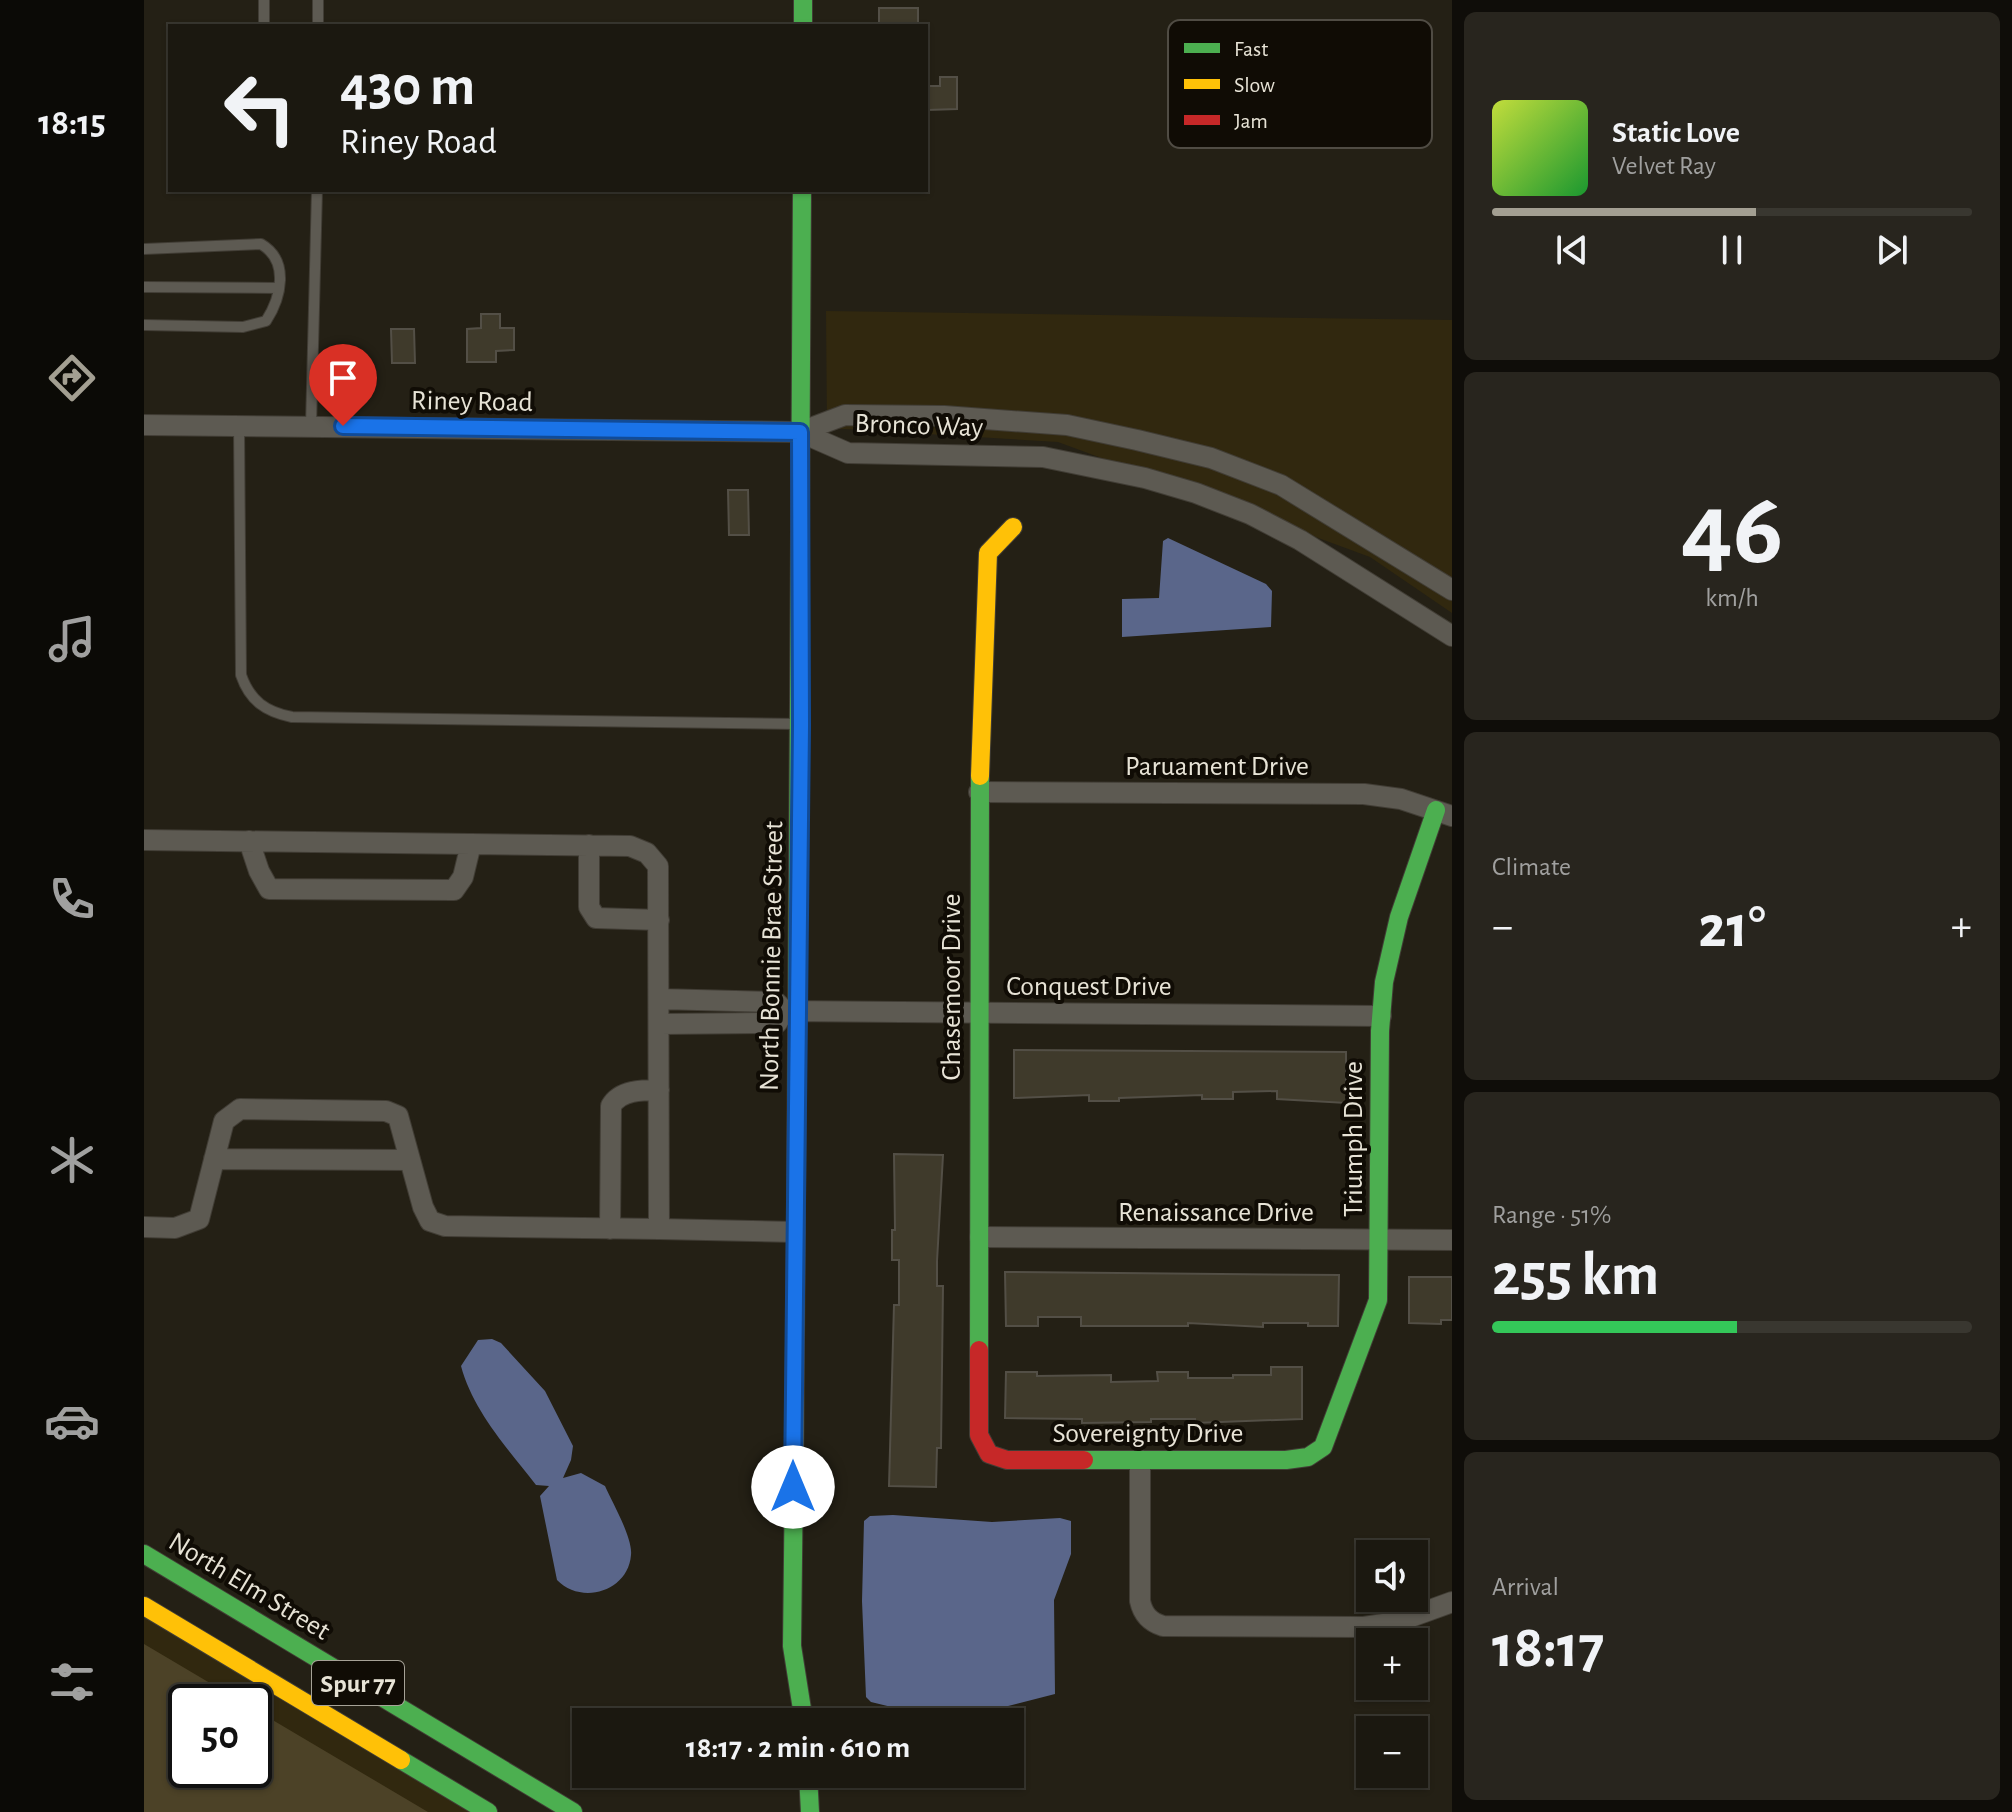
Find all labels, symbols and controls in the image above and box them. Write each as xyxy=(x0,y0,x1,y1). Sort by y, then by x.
legend xyxy=(1168,20,1432,148)
text: Fast xyxy=(1234,38,1268,60)
icon: left xyxy=(208,56,312,160)
text: 430 m xyxy=(340,59,475,115)
text: Slow xyxy=(1234,74,1275,96)
text: 18:15 xyxy=(38,105,106,141)
text: Jam xyxy=(1234,110,1268,132)
text: Static Love xyxy=(1612,118,1740,148)
text: Riney Road xyxy=(340,124,497,160)
text: Velvet Ray xyxy=(1612,153,1716,179)
icon: previous xyxy=(1550,228,1594,272)
icon: pause xyxy=(1710,228,1754,272)
icon: next xyxy=(1870,228,1914,272)
pin xyxy=(309,344,377,426)
icon: directions xyxy=(44,350,100,406)
icon: arrive xyxy=(321,356,365,400)
street label: Riney Road xyxy=(411,387,533,417)
street label: Bronco Way xyxy=(854,410,984,442)
text: 46 xyxy=(1681,479,1783,583)
text: km/h xyxy=(1705,585,1759,611)
icon: music xyxy=(44,611,100,667)
street label: Paruament Drive xyxy=(1125,753,1309,781)
street label: North Bonnie Brae Street xyxy=(756,821,788,1091)
text: Climate xyxy=(1492,854,1571,880)
icon: phone xyxy=(44,871,100,927)
street label: Chasemoor Drive xyxy=(938,894,966,1080)
text: 21° xyxy=(1698,898,1766,958)
text: − xyxy=(1492,905,1513,949)
text: + xyxy=(1951,905,1972,949)
street label: Conquest Drive xyxy=(1006,973,1172,1001)
street label: Triumph Drive xyxy=(1340,1061,1368,1217)
icon: climate xyxy=(44,1132,100,1188)
street label: Renaissance Drive xyxy=(1118,1199,1314,1227)
text: Range · 51% xyxy=(1492,1202,1612,1228)
text: 255 km xyxy=(1492,1246,1659,1306)
icon: car xyxy=(44,1393,100,1449)
street label: Sovereignty Drive xyxy=(1053,1420,1243,1448)
position arrow xyxy=(751,1445,835,1529)
street label: North Elm Street xyxy=(164,1528,334,1646)
map controls xyxy=(1356,1540,1428,1788)
button: sound xyxy=(1356,1540,1428,1612)
text: Arrival xyxy=(1492,1574,1559,1600)
text: 18:17 xyxy=(1492,1618,1604,1678)
button: + xyxy=(1356,1628,1428,1700)
icon: filters xyxy=(44,1654,100,1710)
road number: Spur 77 xyxy=(312,1661,404,1705)
speed limit sign: 50 xyxy=(168,1684,272,1788)
button: − xyxy=(1356,1716,1428,1788)
text: 18:17 · 2 min · 610 m xyxy=(686,1733,910,1763)

